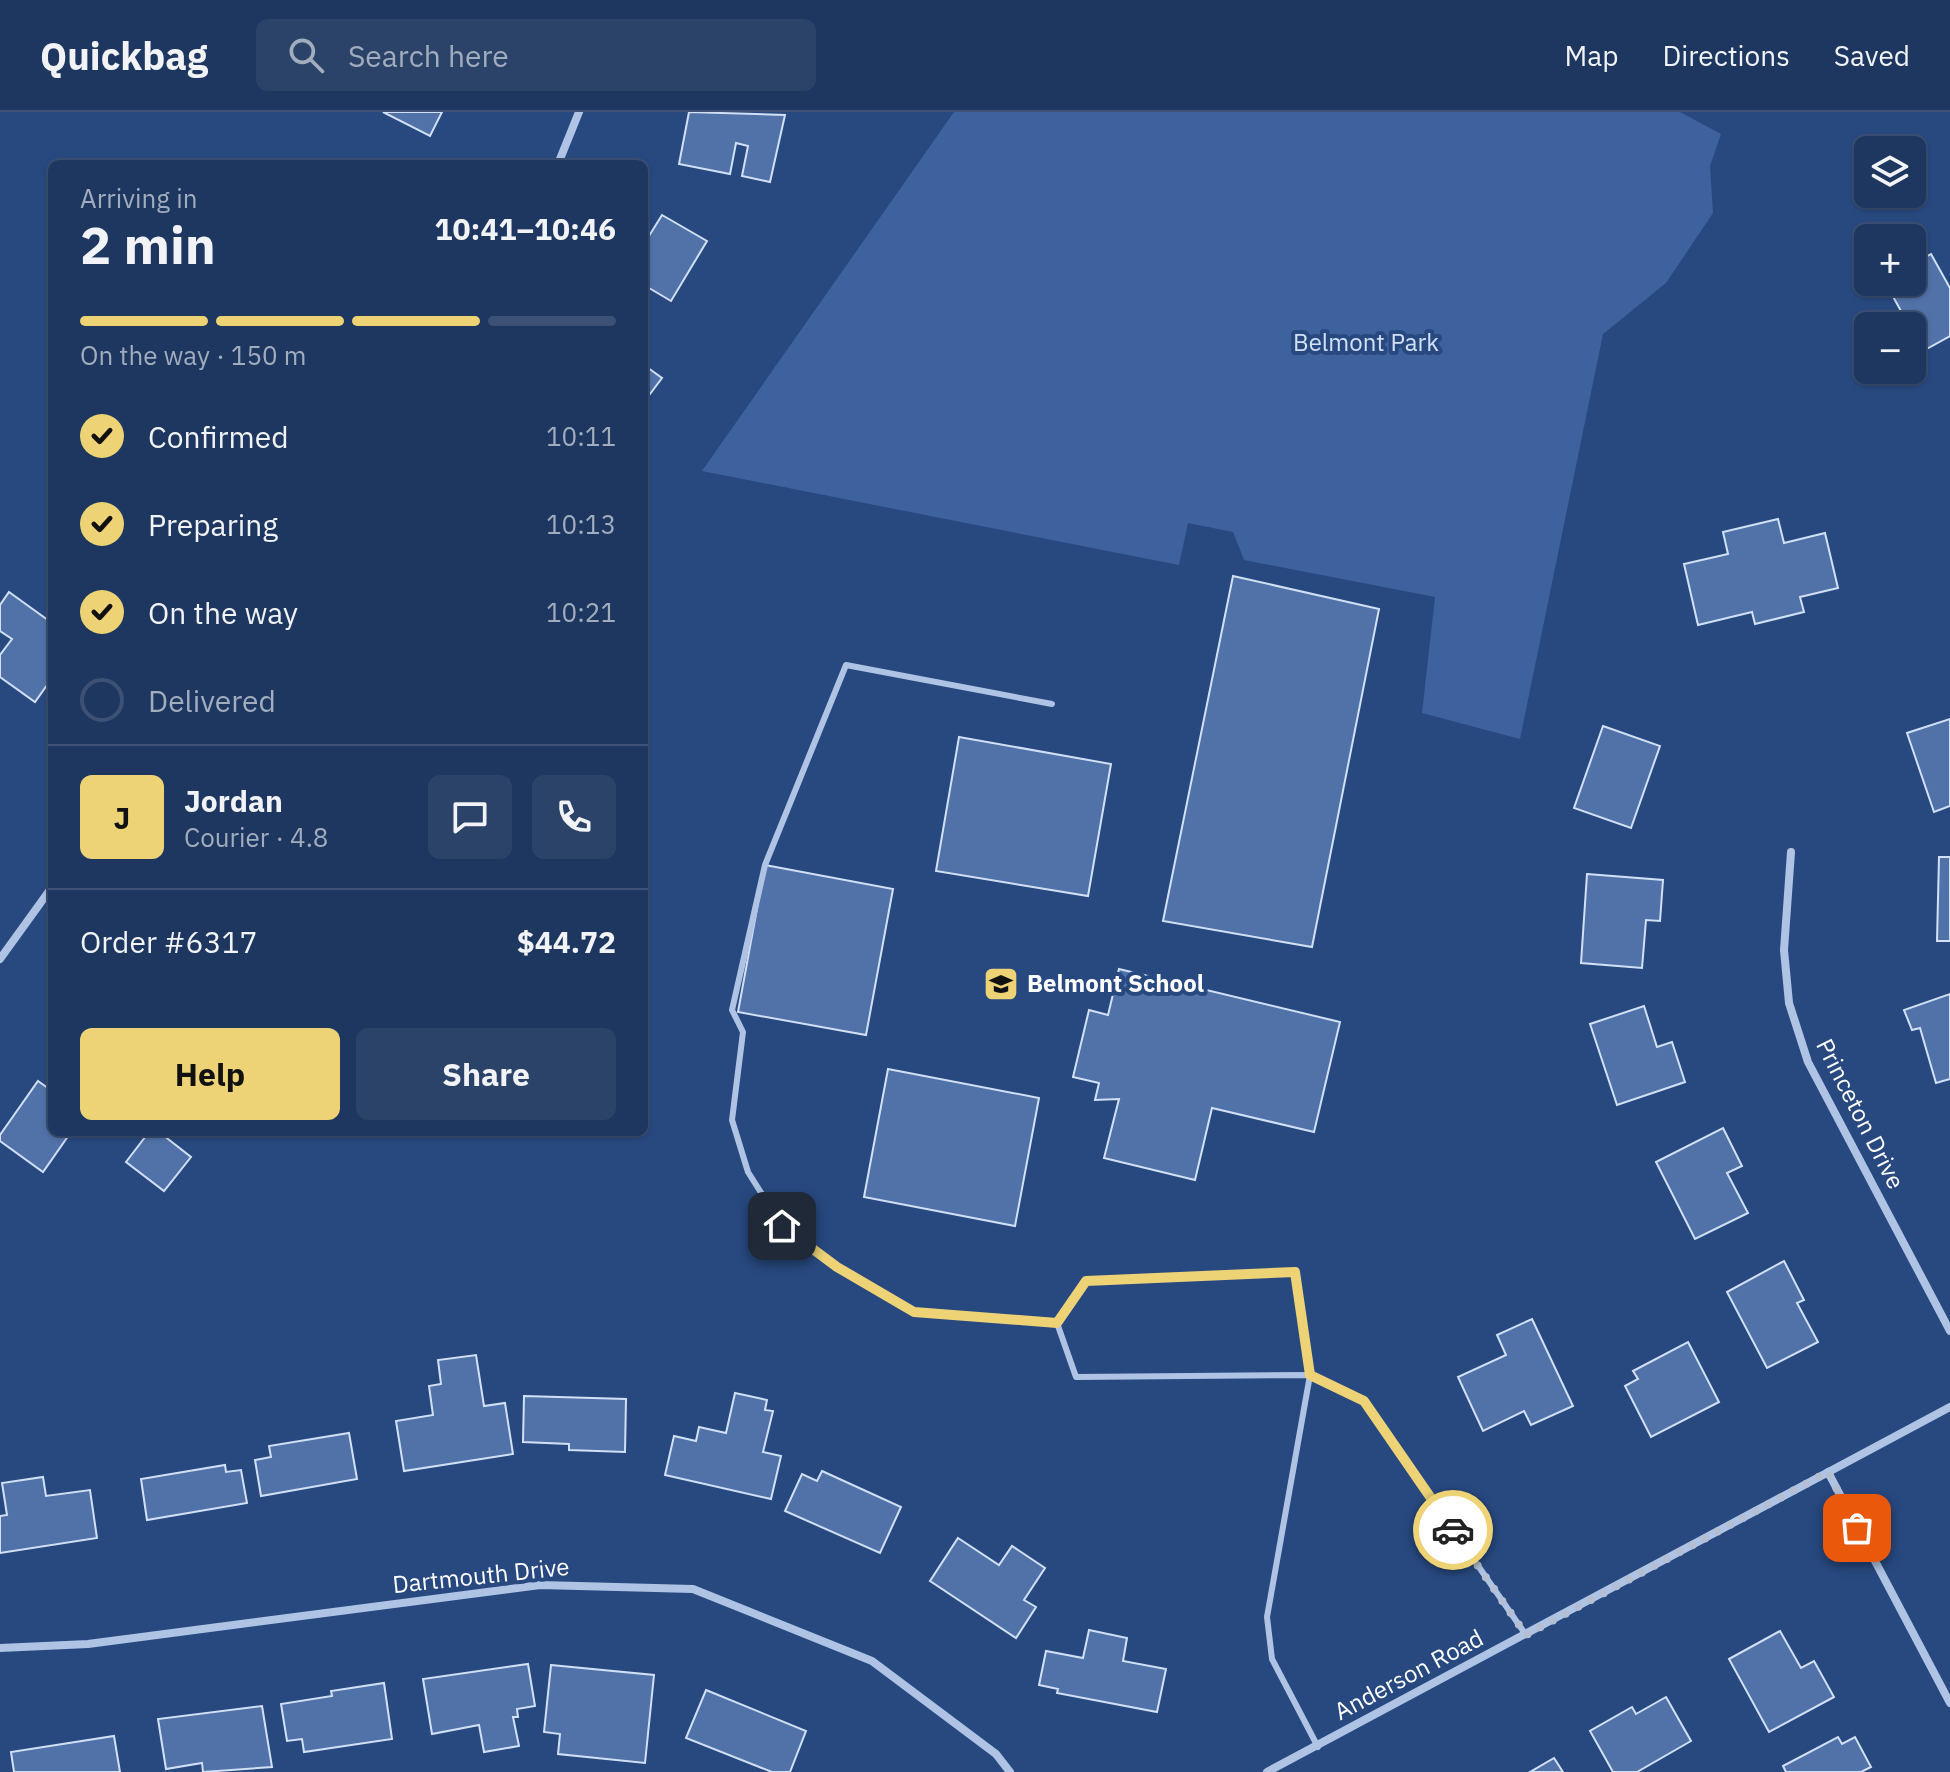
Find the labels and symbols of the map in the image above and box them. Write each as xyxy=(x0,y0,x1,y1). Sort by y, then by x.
park label: Belmont Park xyxy=(1293,326,1439,358)
school or university icon: Belmont School xyxy=(982,965,1020,1003)
place label: Belmont School xyxy=(1027,967,1204,999)
street label: Princeton Drive xyxy=(1809,1033,1913,1194)
pin xyxy=(748,1192,816,1260)
courier xyxy=(1413,1490,1493,1570)
pin xyxy=(1823,1494,1891,1562)
street label: Dartmouth Drive xyxy=(391,1550,571,1600)
street label: Anderson Road xyxy=(1328,1621,1489,1727)

